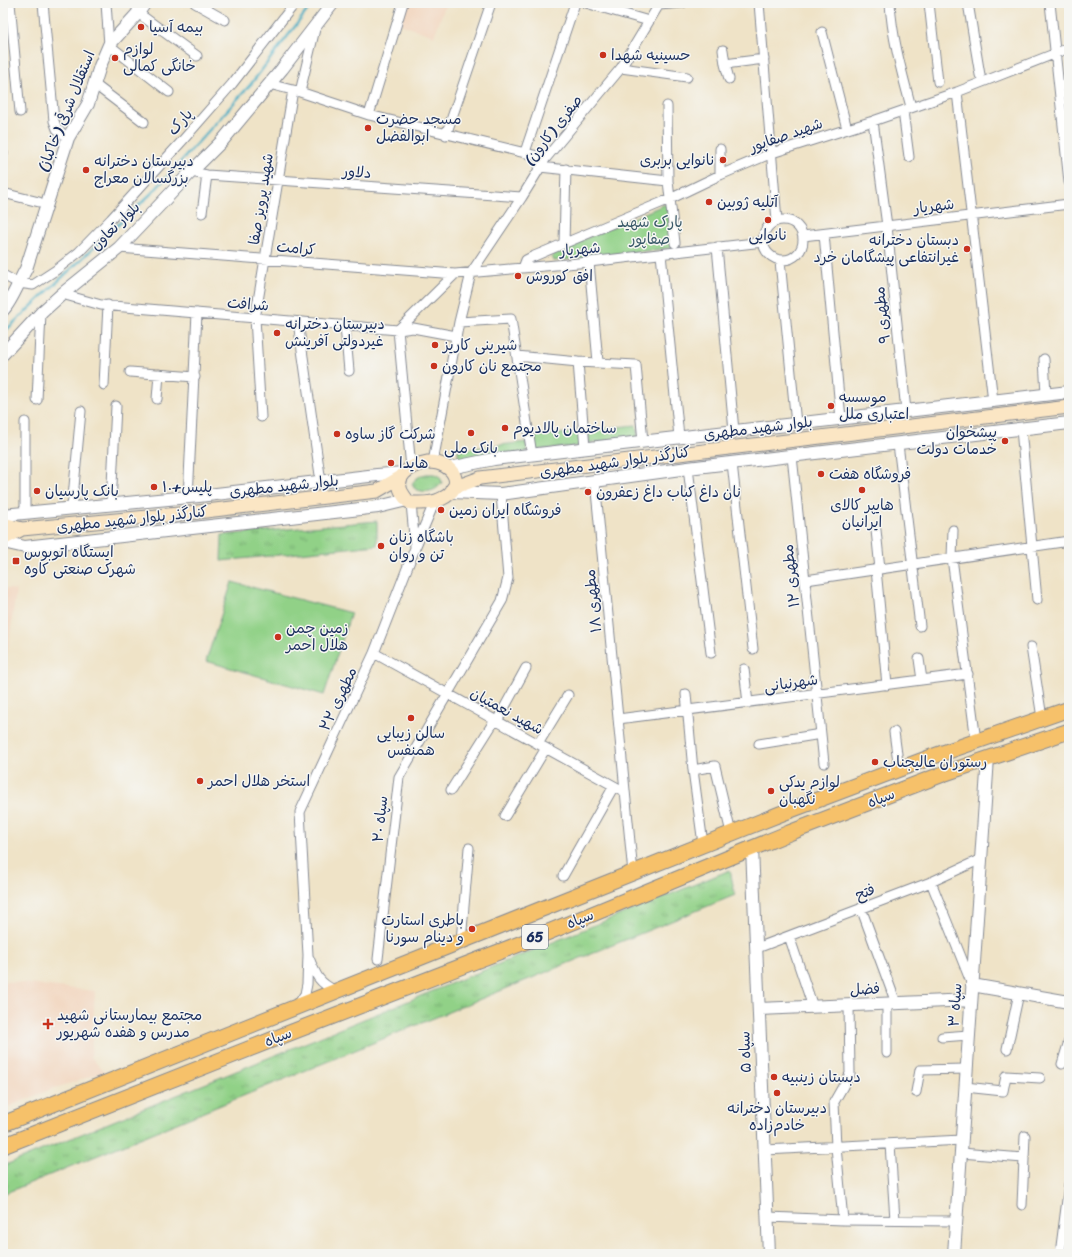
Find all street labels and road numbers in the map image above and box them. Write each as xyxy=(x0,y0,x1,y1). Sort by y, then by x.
street label: استقلال شرقی (خاکباز) xyxy=(30,46,102,176)
street label: صفری (کارون) xyxy=(517,89,589,171)
street label: پارک xyxy=(161,102,199,142)
street label: شهید صفاپور xyxy=(745,110,826,160)
street label: شهید پرویز صفا xyxy=(241,151,281,247)
street label: دلاور xyxy=(341,158,372,186)
street label: شهریار xyxy=(911,191,956,222)
street label: بلوار تعاون xyxy=(84,195,146,257)
street label: کرامت xyxy=(275,233,317,263)
street label: شهریار xyxy=(558,234,601,264)
street label: مطهری ۹ xyxy=(866,285,898,345)
street label: شرافت xyxy=(226,290,270,318)
street label: بلوار شهید مطهری xyxy=(702,408,814,448)
street label: کنارگذر بلوار شهید مطهری xyxy=(538,439,692,485)
street label: بلوار شهید مطهری xyxy=(228,467,340,505)
street label: کنارگذر بلوار شهید مطهری xyxy=(55,498,209,540)
street label: مطهری ۱۲ xyxy=(775,543,807,609)
street label: مطهری ۱۸ xyxy=(577,568,609,634)
street label: مطهری ۲۲ xyxy=(312,663,364,735)
street label: شهرنیانی xyxy=(762,666,820,700)
street label: شهید نعمتیان xyxy=(465,680,549,742)
street label: سپاه xyxy=(863,781,899,815)
street label: سپاه ۲۰ xyxy=(365,794,395,844)
street label: فتح xyxy=(851,876,879,908)
street label: سپاه xyxy=(562,902,598,936)
road number: 65 xyxy=(522,925,548,949)
street label: فضل xyxy=(849,975,881,1003)
street label: سپاه ۳ xyxy=(940,982,970,1028)
street label: سپاه xyxy=(260,1020,296,1054)
street label: سپاه ۵ xyxy=(731,1031,759,1073)

